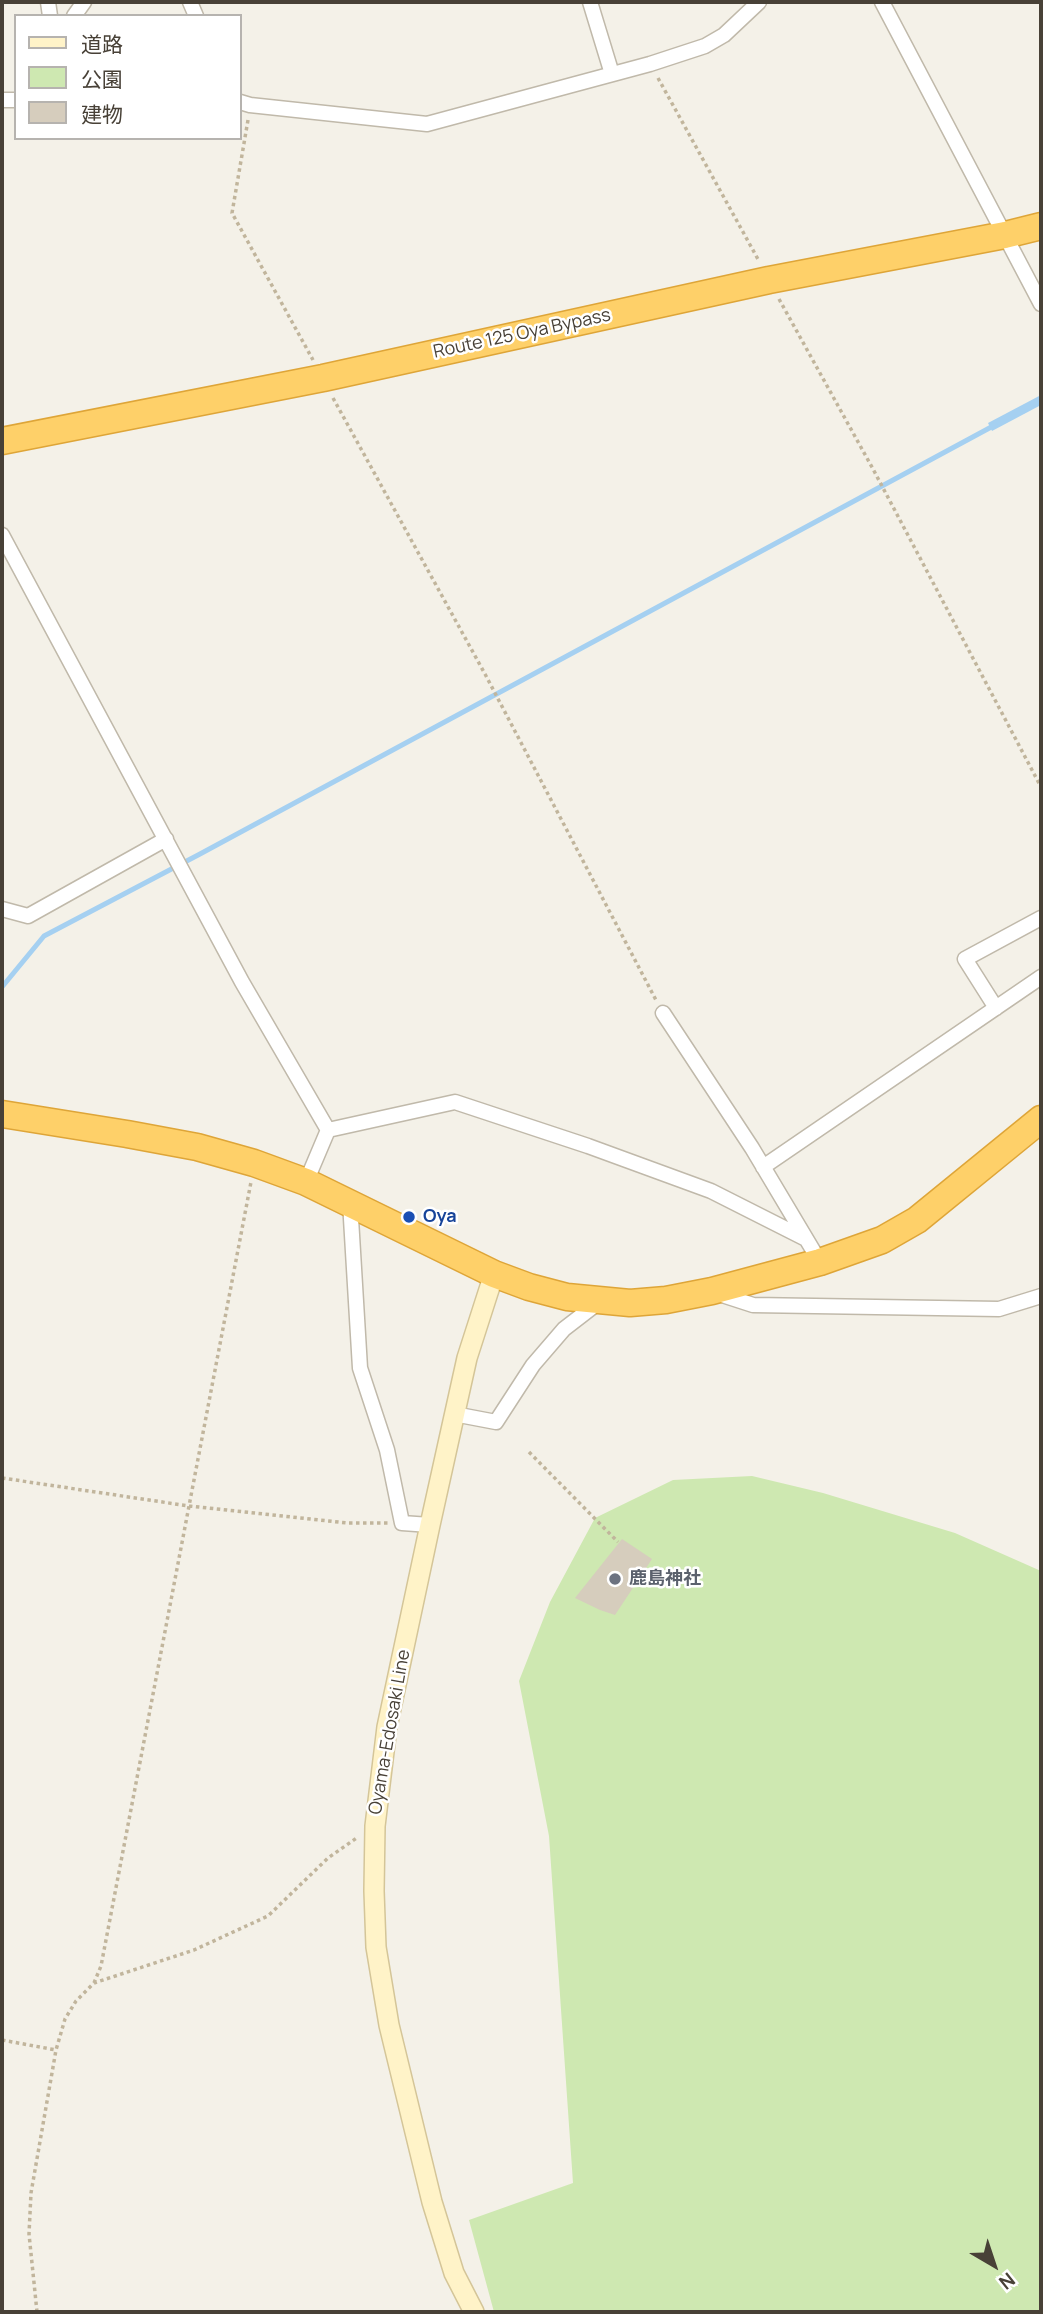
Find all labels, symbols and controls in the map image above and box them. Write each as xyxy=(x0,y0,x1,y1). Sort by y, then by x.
legend xyxy=(14,14,242,140)
text: 道路 xyxy=(81,30,123,58)
text: 公園 xyxy=(81,65,123,93)
text: 建物 xyxy=(81,100,123,128)
street label: Route 125 Oya Bypass xyxy=(431,305,613,363)
place label: Oya xyxy=(423,1206,457,1228)
marker: Oya xyxy=(401,1209,417,1225)
place label: 鹿島神社 xyxy=(629,1568,701,1590)
marker: 鹿島神社 xyxy=(607,1571,623,1587)
street label: Oyama-Edosaki Line xyxy=(365,1648,415,1816)
north arrow xyxy=(959,2230,1029,2300)
text: N xyxy=(994,2267,1021,2296)

